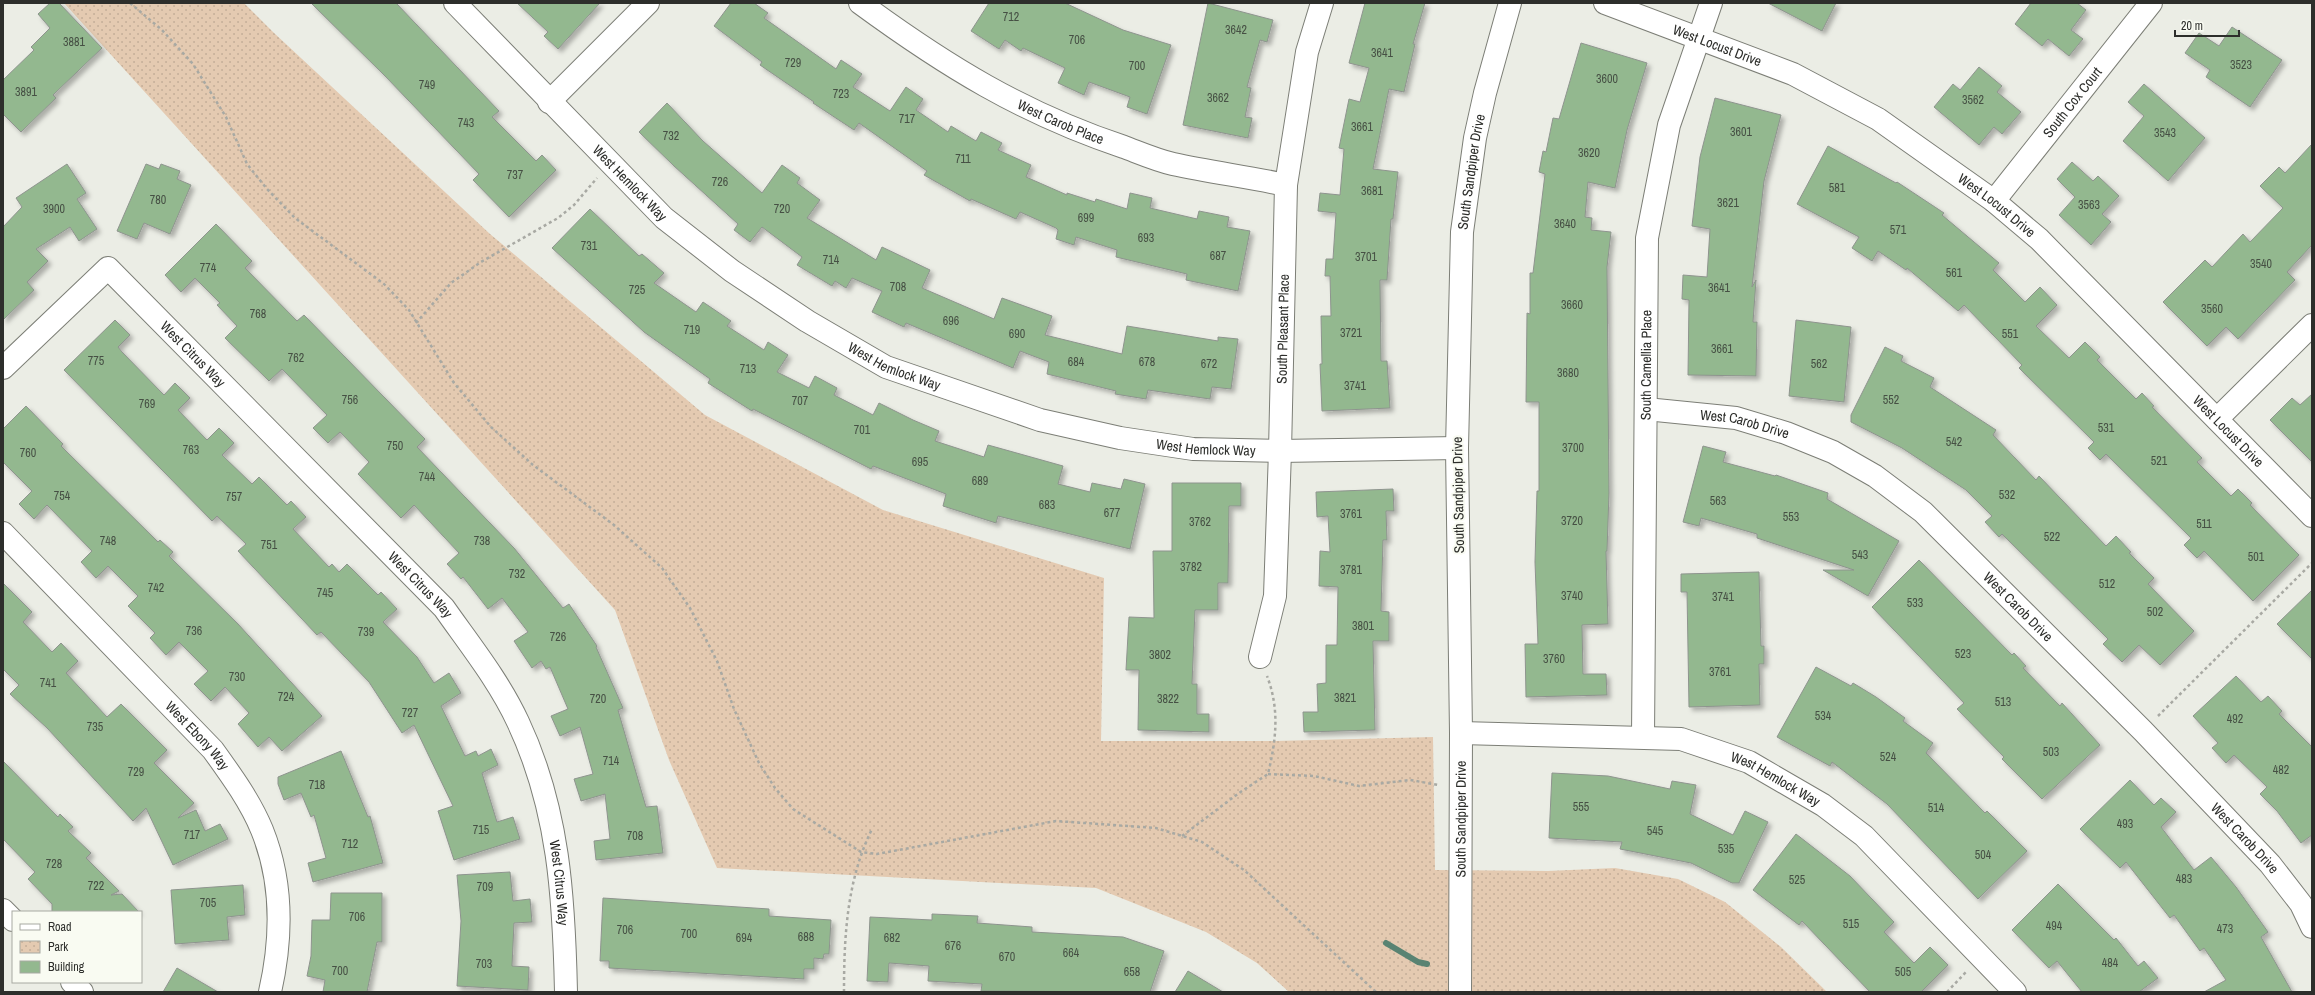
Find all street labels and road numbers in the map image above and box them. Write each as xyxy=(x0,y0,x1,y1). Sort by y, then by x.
street label: West Locust Drive xyxy=(1670,20,1764,70)
street label: South Cox Court xyxy=(2039,63,2106,141)
street label: West Carob Place xyxy=(1015,95,1106,148)
street label: South Sandpiper Drive xyxy=(1453,112,1489,231)
street label: West Hemlock Way xyxy=(589,141,671,225)
street label: West Locust Drive xyxy=(1954,169,2039,241)
street label: South Pleasant Place xyxy=(1273,274,1293,384)
street label: South Camellia Place xyxy=(1637,310,1655,420)
street label: West Citrus Way xyxy=(157,317,230,391)
street label: West Hemlock Way xyxy=(845,338,943,394)
street label: West Locust Drive xyxy=(2189,392,2268,471)
street label: West Carob Drive xyxy=(1699,405,1791,442)
street label: West Hemlock Way xyxy=(1155,435,1256,459)
street label: South Sandpiper Drive xyxy=(1448,436,1468,554)
street label: West Citrus Way xyxy=(384,548,457,621)
street label: West Carob Drive xyxy=(1980,568,2057,645)
street label: West Ebony Way xyxy=(162,697,234,774)
street label: West Hemlock Way xyxy=(1728,747,1824,811)
street label: South Sandpiper Drive xyxy=(1451,760,1470,878)
street label: West Carob Drive xyxy=(2207,799,2283,877)
street label: West Citrus Way xyxy=(546,839,573,926)

